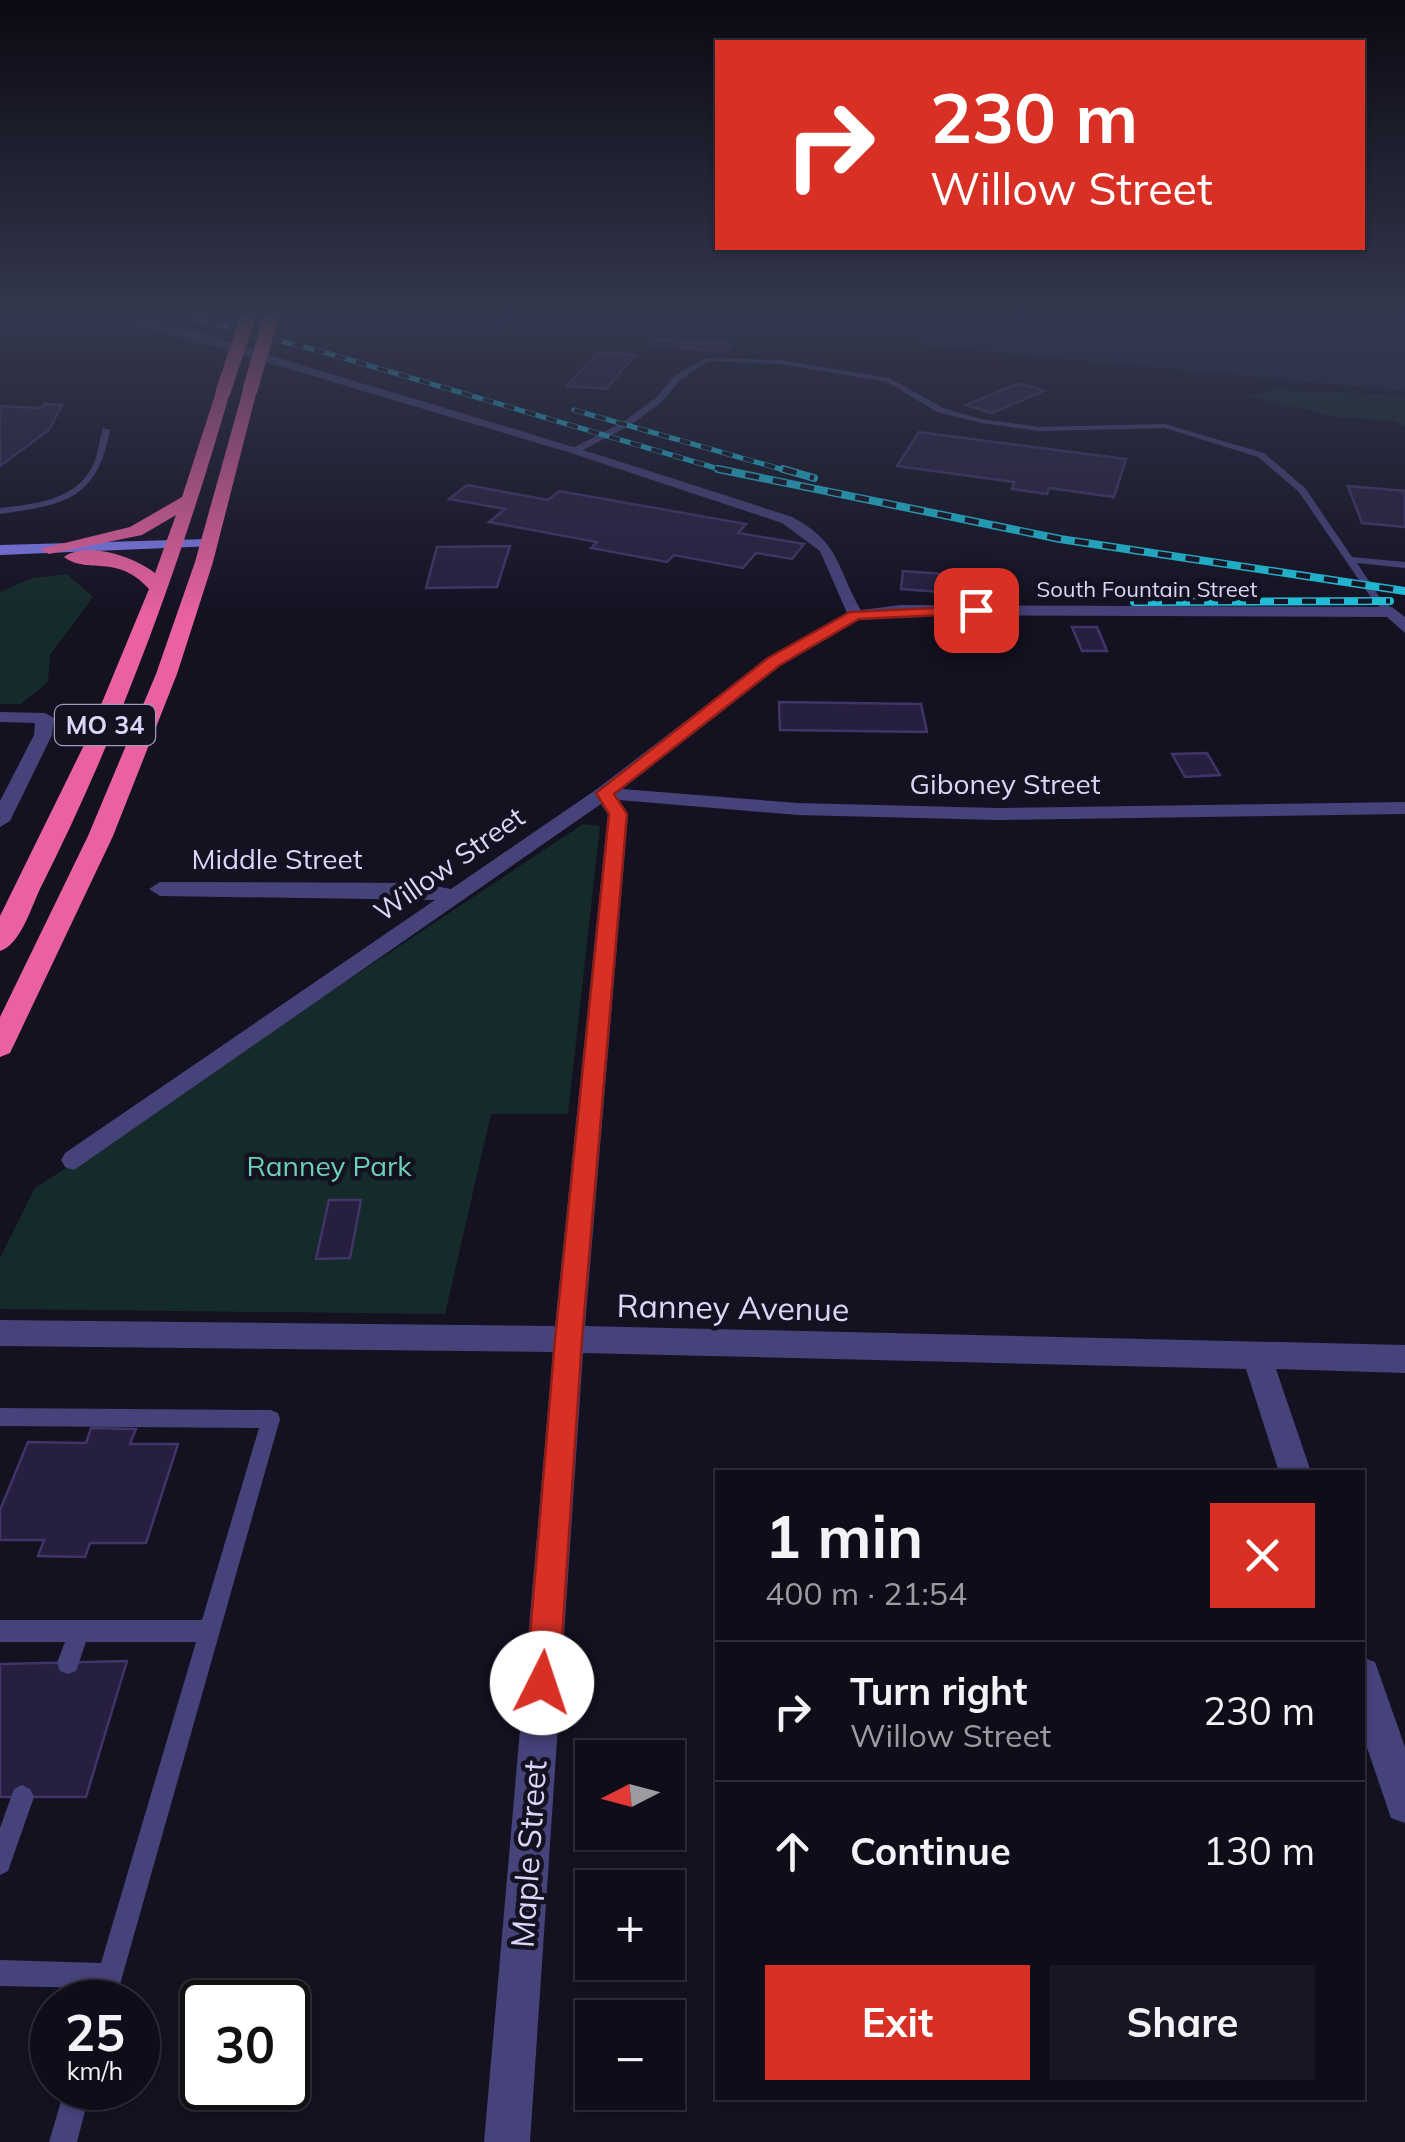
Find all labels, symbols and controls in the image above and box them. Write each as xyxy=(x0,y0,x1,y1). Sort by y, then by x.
text: 230 m xyxy=(930,73,1138,161)
icon: right xyxy=(765,80,895,210)
text: Willow Street xyxy=(930,160,1213,216)
pin xyxy=(934,568,1019,653)
street label: South Fountain Street xyxy=(1037,575,1258,603)
icon: arrive xyxy=(949,583,1004,638)
road number: MO 34 xyxy=(55,705,155,745)
street label: Giboney Street xyxy=(910,766,1101,801)
street label: Willow Street xyxy=(367,799,531,928)
street label: Middle Street xyxy=(192,841,363,876)
park label: Ranney Park xyxy=(246,1148,412,1183)
street label: Ranney Avenue xyxy=(616,1285,850,1329)
text: 1 min xyxy=(765,1498,923,1573)
button: close xyxy=(1210,1503,1315,1608)
text: 400 m · 21:54 xyxy=(765,1573,967,1613)
position arrow xyxy=(490,1631,594,1735)
text: Turn right xyxy=(850,1667,1027,1715)
icon: right xyxy=(765,1684,820,1739)
text: 230 m xyxy=(1203,1687,1315,1735)
text: Willow Street xyxy=(850,1715,1051,1755)
north arrow xyxy=(575,1740,685,1850)
map controls xyxy=(575,1740,685,2110)
street label: Maple Street xyxy=(502,1759,555,1949)
icon: ahead xyxy=(765,1824,820,1879)
text: Continue xyxy=(850,1827,1011,1875)
text: 130 m xyxy=(1203,1827,1315,1875)
button: + xyxy=(575,1870,685,1980)
button: Exit xyxy=(765,1965,1030,2080)
button: Share xyxy=(1050,1965,1315,2080)
speed limit sign: 30 xyxy=(180,1980,310,2110)
button: − xyxy=(575,2000,685,2110)
text: 25 xyxy=(65,2001,125,2064)
text: km/h xyxy=(67,2055,123,2086)

